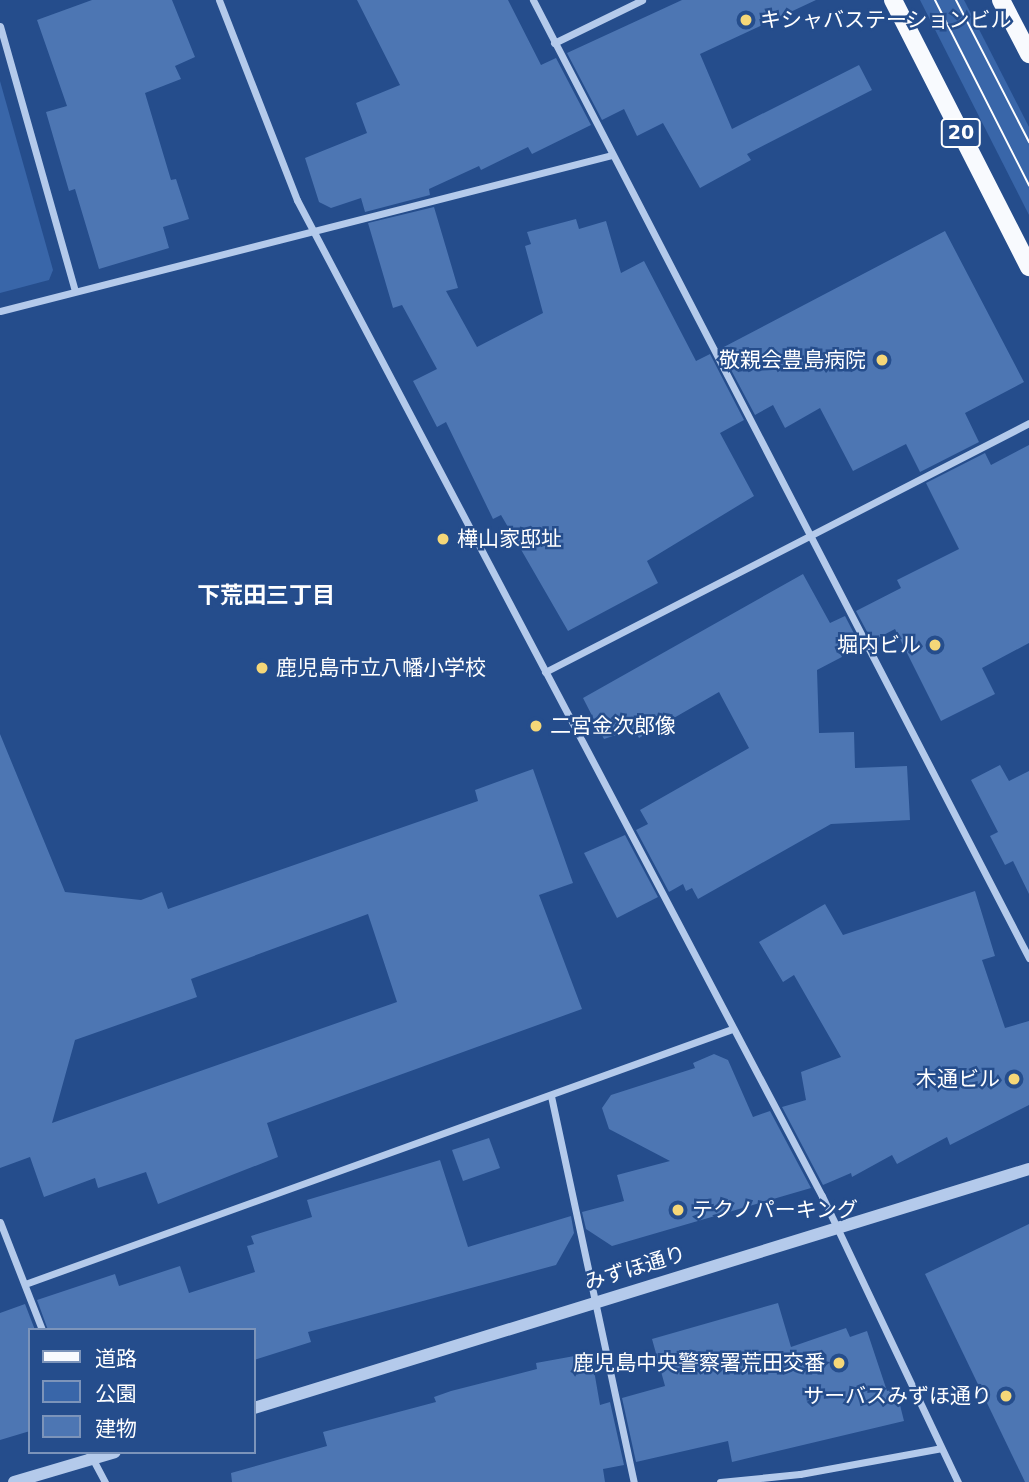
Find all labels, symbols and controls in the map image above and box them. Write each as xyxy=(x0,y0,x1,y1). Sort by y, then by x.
place label: キシャバステーションビル xyxy=(760,7,1012,33)
marker: キシャバステーションビル xyxy=(738,12,754,28)
road number: 20 xyxy=(940,118,982,148)
place label: 敬親会豊島病院 xyxy=(719,347,866,373)
marker: 敬親会豊島病院 xyxy=(872,350,892,370)
place label: 樺山家邸址 xyxy=(457,526,562,552)
marker: 樺山家邸址 xyxy=(435,531,451,547)
district label: 下荒田三丁目 xyxy=(197,581,335,609)
place label: 堀内ビル xyxy=(837,632,921,658)
marker: 堀内ビル xyxy=(927,637,943,653)
place label: 鹿児島市立八幡小学校 xyxy=(276,655,486,681)
marker: 鹿児島市立八幡小学校 xyxy=(254,660,270,676)
place label: 二宮金次郎像 xyxy=(550,713,676,739)
marker: 二宮金次郎像 xyxy=(528,718,544,734)
place label: 木通ビル xyxy=(916,1066,1000,1092)
marker: 木通ビル xyxy=(1006,1071,1022,1087)
place label: テクノパーキング xyxy=(692,1197,860,1223)
marker: テクノパーキング xyxy=(670,1202,686,1218)
street label: みずほ通り xyxy=(581,1241,689,1295)
legend xyxy=(28,1328,256,1454)
text: 道路 xyxy=(95,1347,137,1371)
place label: 鹿児島中央警察署荒田交番 xyxy=(573,1350,825,1376)
marker: 鹿児島中央警察署荒田交番 xyxy=(831,1355,847,1371)
text: 公園 xyxy=(95,1382,137,1406)
place label: サーバスみずほ通り xyxy=(803,1383,992,1409)
marker: サーバスみずほ通り xyxy=(998,1388,1014,1404)
text: 建物 xyxy=(95,1417,137,1441)

